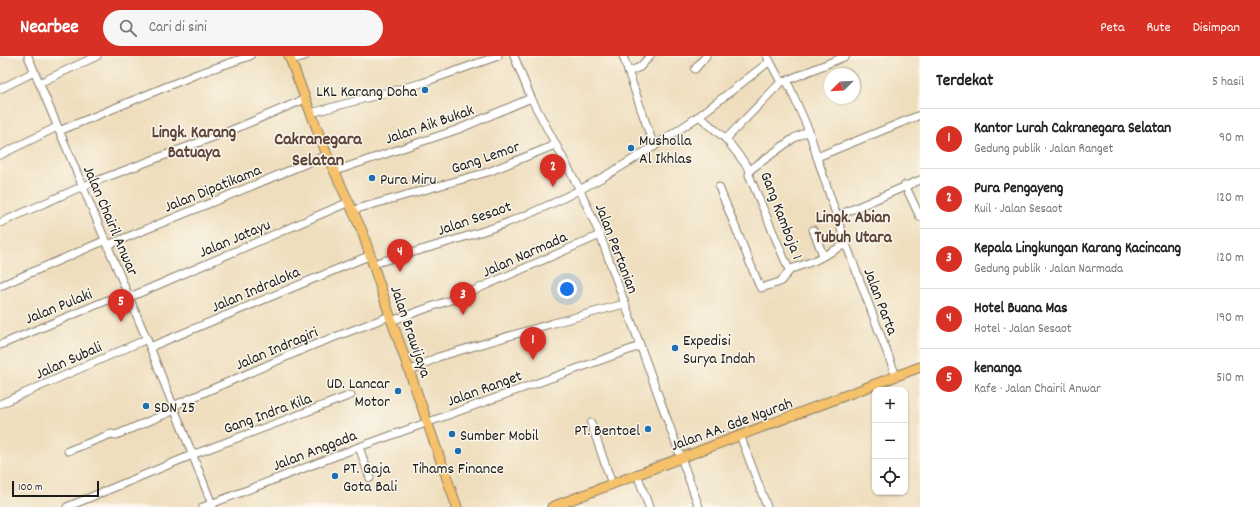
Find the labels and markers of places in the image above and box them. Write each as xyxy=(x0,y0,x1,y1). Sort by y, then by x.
place label: LKL Karang Doha xyxy=(316,81,417,104)
marker: LKL Karang Doha xyxy=(420,85,430,95)
place label: Musholla Al Ikhlas xyxy=(639,130,692,171)
marker: Musholla Al Ikhlas xyxy=(626,143,636,153)
pin: 2 xyxy=(540,154,566,187)
place label: Pura Miru xyxy=(380,169,437,192)
marker: Pura Miru xyxy=(367,173,377,183)
pin: 4 xyxy=(387,239,413,272)
pin: 3 xyxy=(450,282,476,315)
pin: 5 xyxy=(108,289,134,322)
pin: 1 xyxy=(520,327,546,360)
place label: Expedisi Surya Indah xyxy=(683,330,755,371)
marker: Expedisi Surya Indah xyxy=(670,343,680,353)
place label: UD. Lancar Motor xyxy=(326,373,390,414)
marker: UD. Lancar Motor xyxy=(393,386,403,396)
place label: SDN 25 xyxy=(154,397,195,420)
marker: SDN 25 xyxy=(141,401,151,411)
place label: PT. Bentoel xyxy=(574,420,640,443)
marker: PT. Bentoel xyxy=(643,424,653,434)
place label: Sumber Mobil xyxy=(460,425,539,448)
marker: Sumber Mobil xyxy=(447,429,457,439)
marker: Tihams Finance xyxy=(453,446,463,456)
place label: PT. Gaja Gota Bali xyxy=(343,458,397,499)
place label: Tihams Finance xyxy=(412,458,504,481)
marker: PT. Gaja Gota Bali xyxy=(330,471,340,481)

